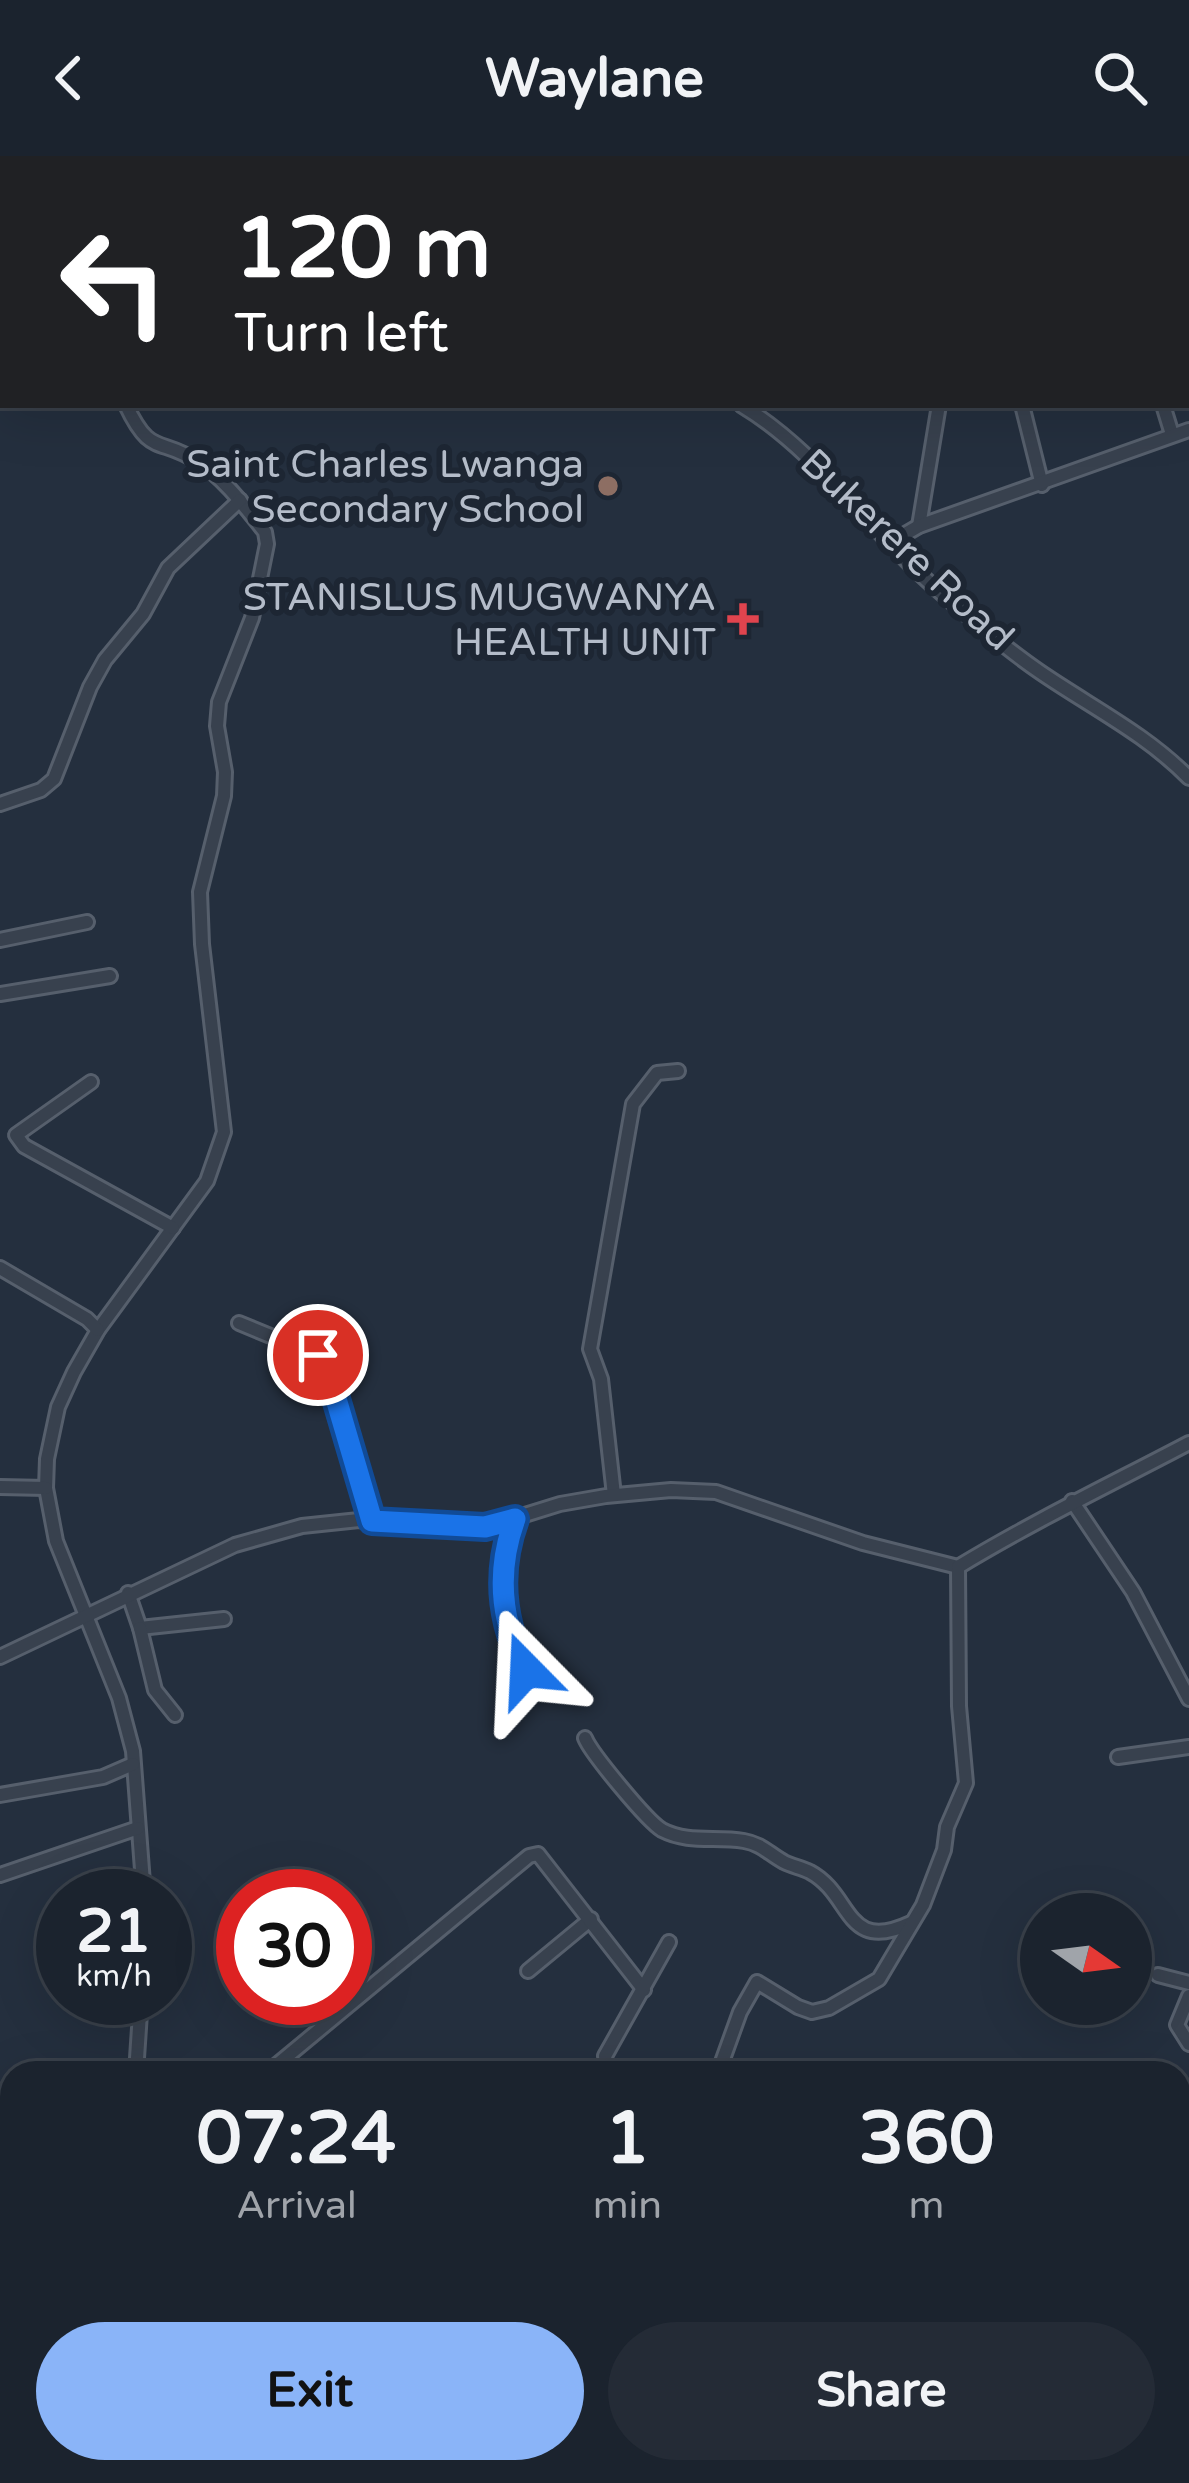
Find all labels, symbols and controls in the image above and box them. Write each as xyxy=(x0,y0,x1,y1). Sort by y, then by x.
icon: back xyxy=(36,45,102,111)
icon: search xyxy=(1087,45,1153,111)
text: Waylane xyxy=(485,46,704,111)
text: 120 m xyxy=(234,199,491,300)
icon: left xyxy=(36,204,192,360)
text: Turn left xyxy=(234,301,449,366)
street label: Bukerere Road xyxy=(791,439,1023,661)
place label: Saint Charles Lwanga Secondary School xyxy=(186,441,584,533)
marker: Saint Charles Lwanga Secondary School xyxy=(595,473,621,499)
place label: STANISLUS MUGWANYA HEALTH UNIT xyxy=(243,574,716,666)
marker: STANISLUS MUGWANYA HEALTH UNIT xyxy=(727,603,759,635)
pin xyxy=(267,1304,369,1406)
icon: arrive xyxy=(285,1322,351,1388)
position arrow xyxy=(463,1607,589,1733)
speed limit sign: 30 xyxy=(216,1869,372,2025)
north arrow xyxy=(1020,1893,1152,2025)
map controls xyxy=(1020,1893,1152,2025)
text: 21 xyxy=(76,1896,152,1968)
text: km/h xyxy=(76,1958,152,1995)
text: 07:24 xyxy=(197,2096,396,2183)
text: 1 xyxy=(605,2096,650,2183)
text: 360 xyxy=(859,2096,994,2183)
text: Arrival xyxy=(236,2182,357,2229)
text: min xyxy=(593,2182,662,2229)
text: m xyxy=(909,2182,944,2229)
button: Exit xyxy=(36,2322,584,2460)
button: Share xyxy=(608,2322,1155,2460)

